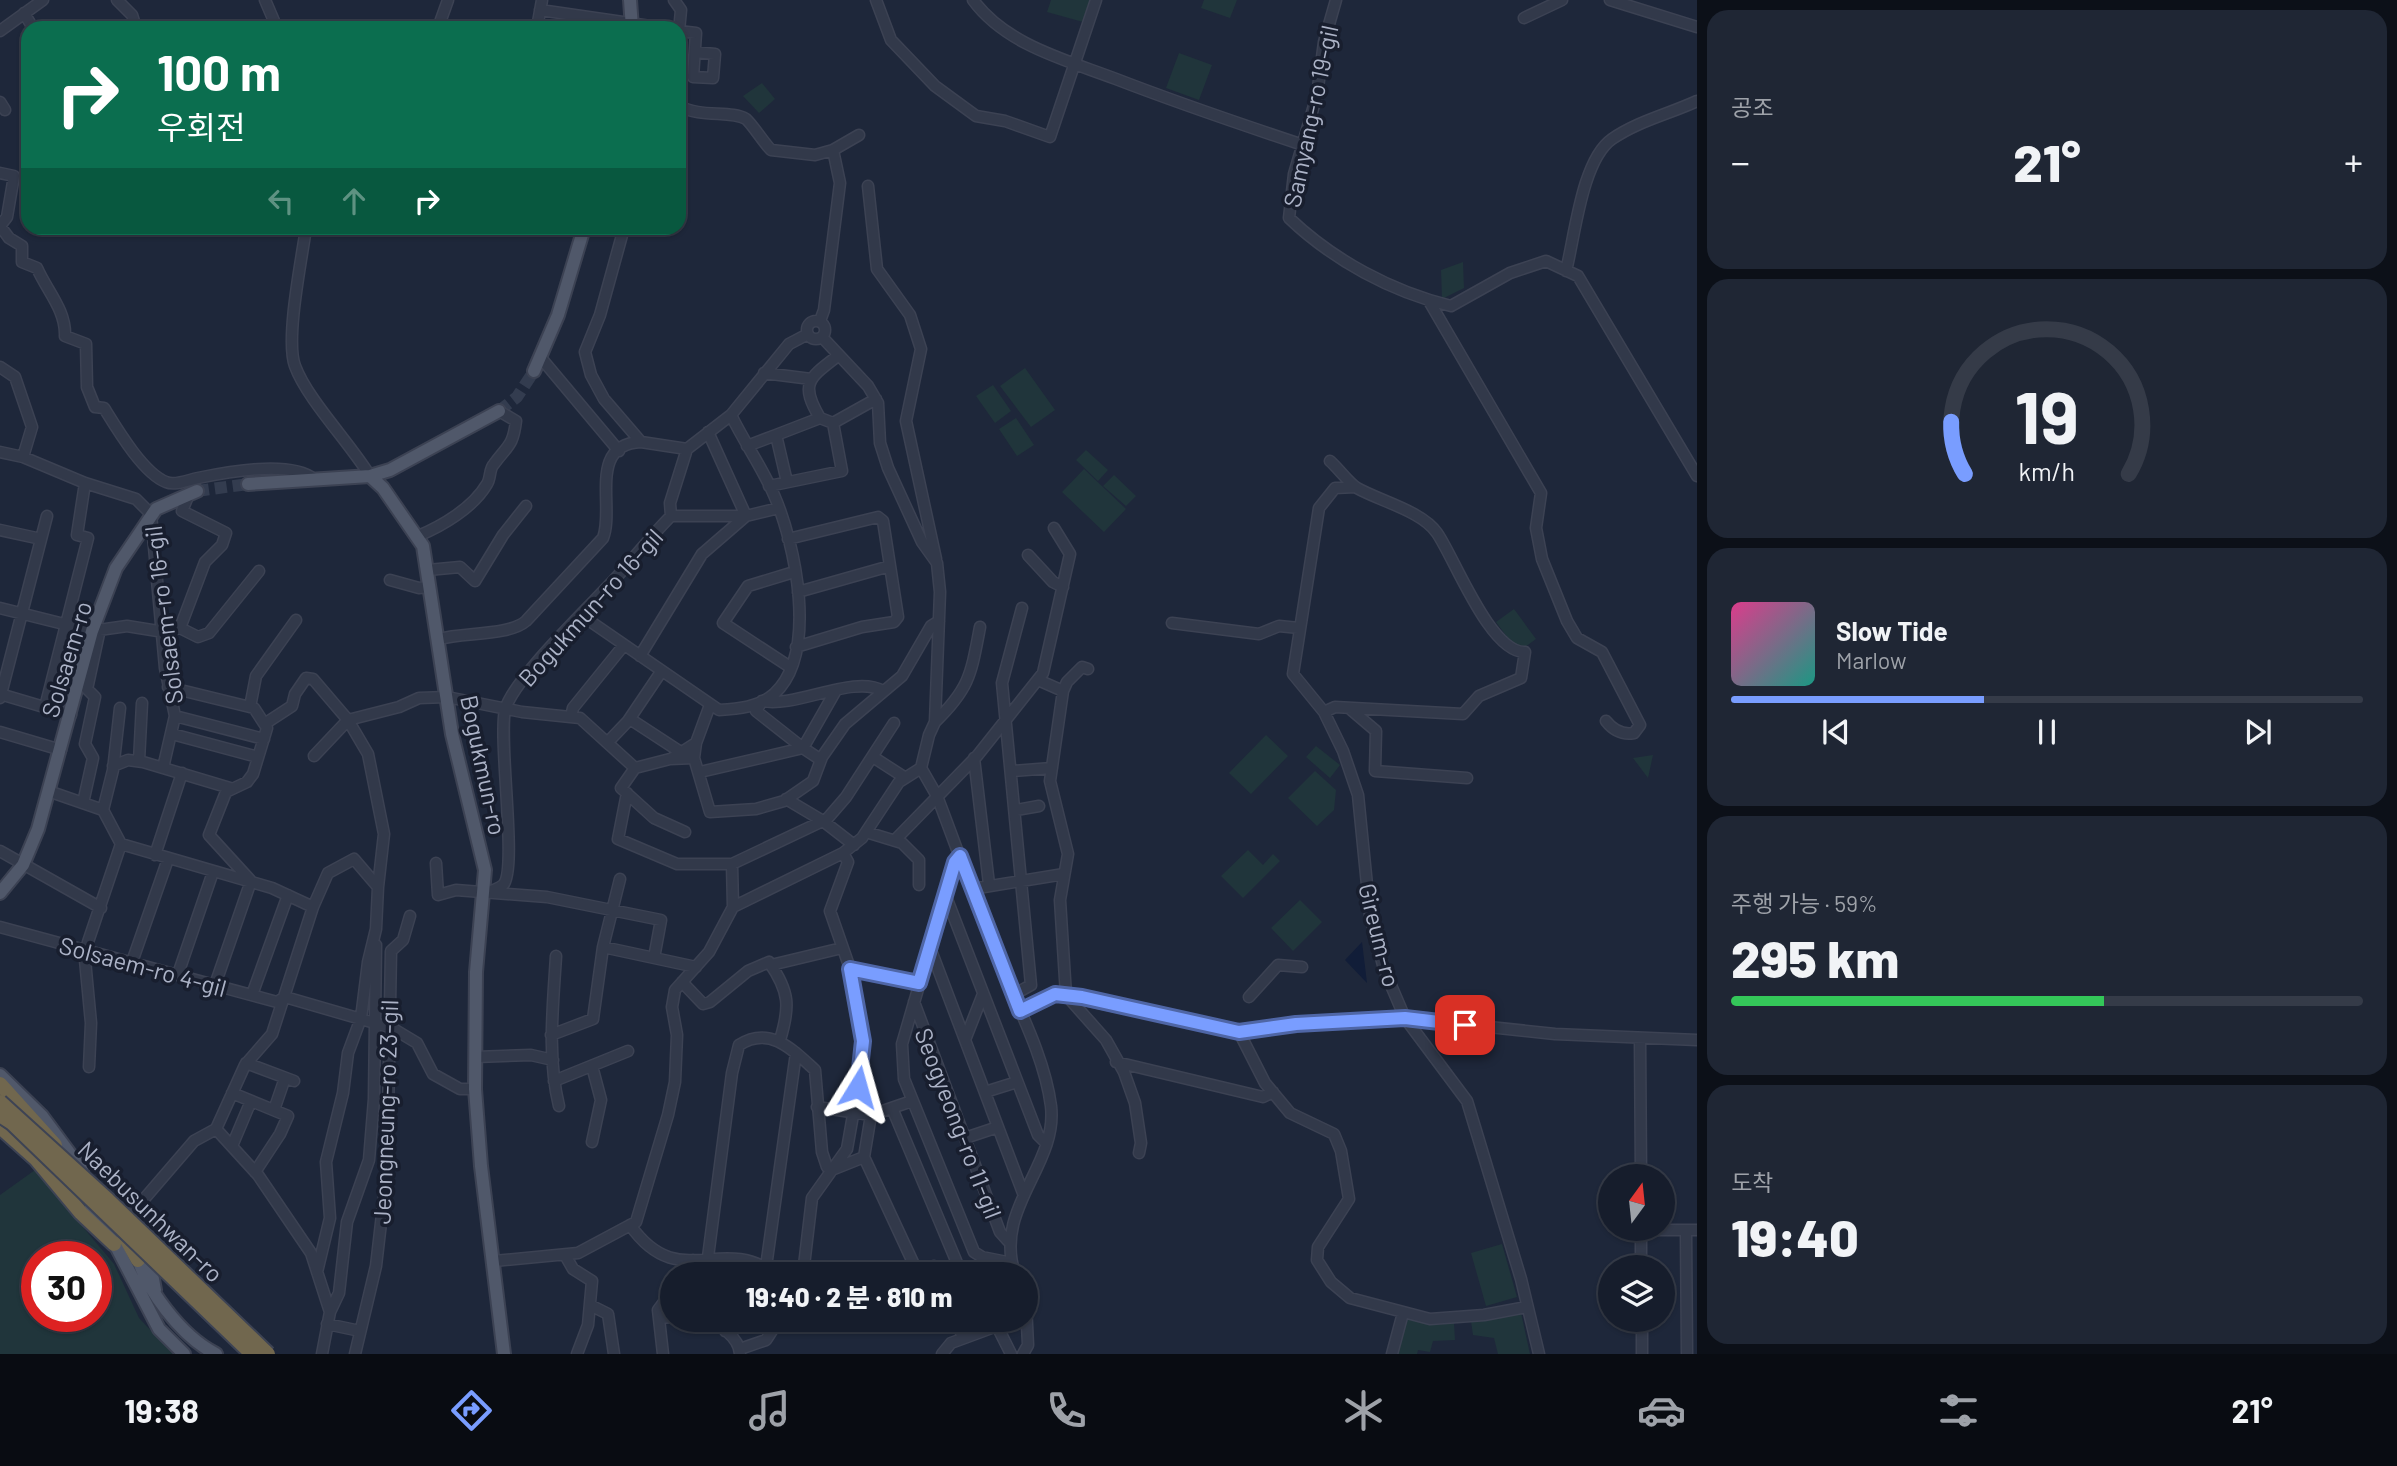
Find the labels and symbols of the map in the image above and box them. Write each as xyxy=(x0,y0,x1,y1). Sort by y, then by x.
street label: Samyang-ro 19-gil xyxy=(1277,22,1343,210)
street label: Bogukmun-ro 16-gil xyxy=(512,522,668,692)
street label: Solsaem-ro 16-gil xyxy=(138,524,188,706)
street label: Solsaem-ro xyxy=(35,597,97,721)
street label: Bogukmun-ro xyxy=(455,692,513,838)
street label: Gireum-ro xyxy=(1353,880,1407,990)
street label: Solsaem-ro 4-gil xyxy=(56,930,230,1002)
pin xyxy=(1435,995,1495,1055)
street label: Jeongneung-ro 23-gil xyxy=(367,999,403,1225)
street label: Seogyeong-ro 11-gil xyxy=(909,1024,1009,1222)
position arrow xyxy=(821,1050,895,1124)
street label: Naebusunhwan-ro xyxy=(72,1134,230,1288)
north arrow xyxy=(1598,1164,1675,1241)
speed limit sign: 30 xyxy=(21,1241,112,1332)

